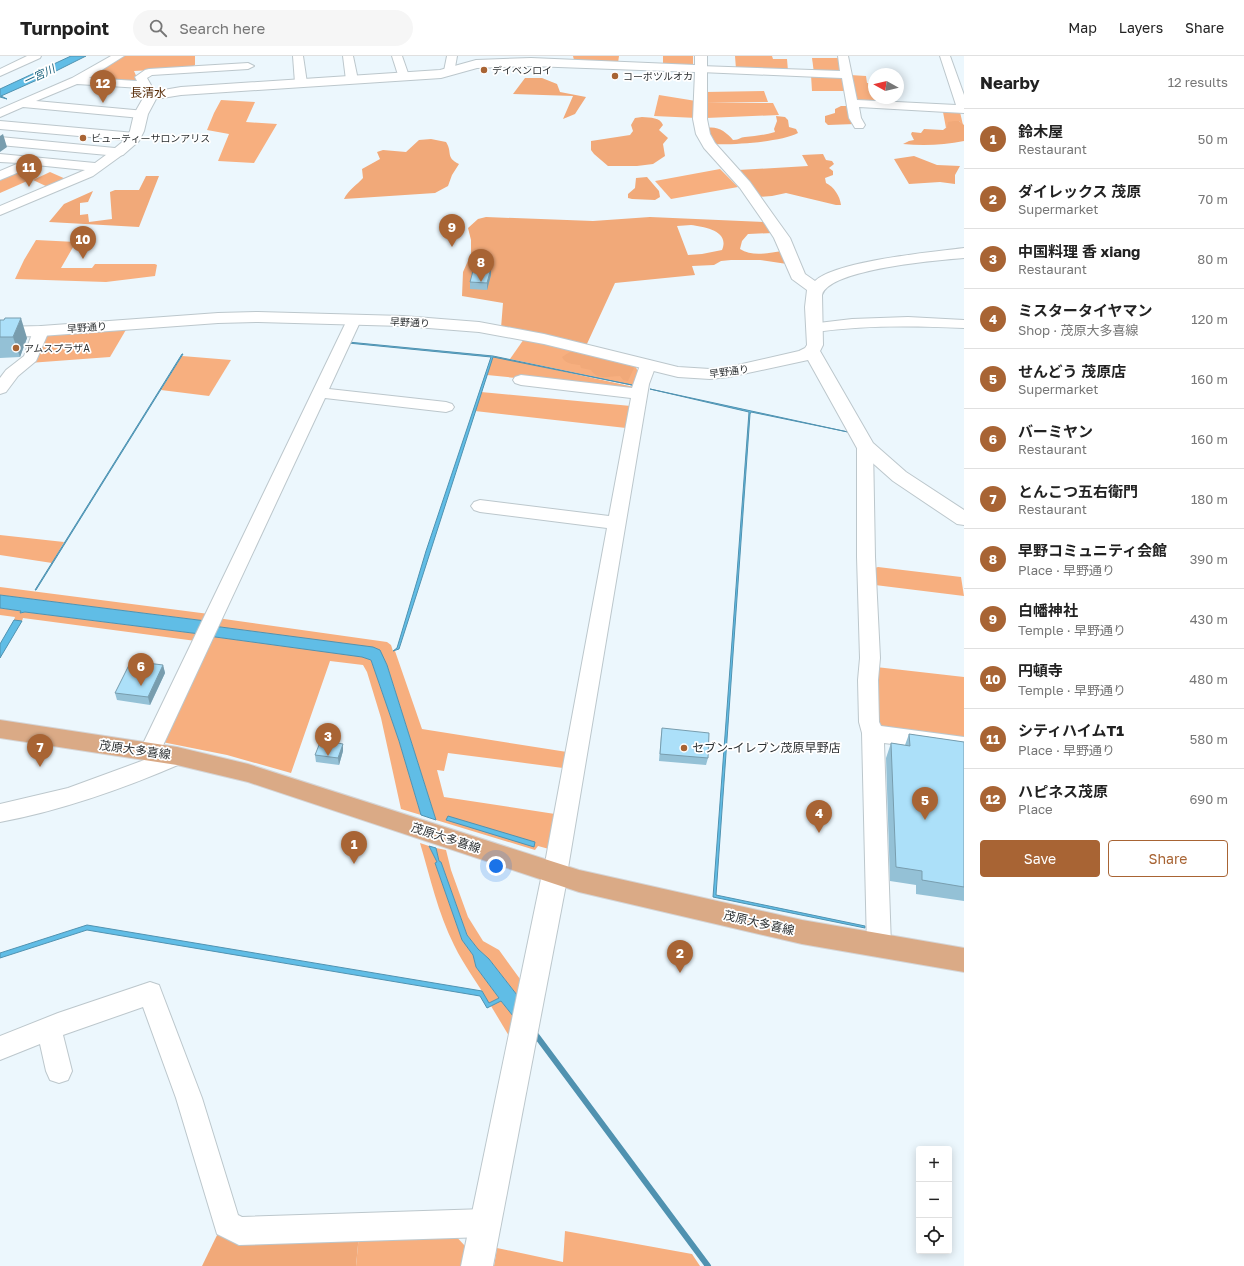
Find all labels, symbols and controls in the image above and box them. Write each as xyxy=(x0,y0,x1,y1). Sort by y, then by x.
search box xyxy=(133,10,413,46)
text: Turnpoint xyxy=(20,16,109,39)
icon: search xyxy=(147,17,169,39)
text: Search here xyxy=(179,19,265,37)
text: Map xyxy=(1068,19,1097,36)
text: Layers xyxy=(1119,19,1163,36)
text: Share xyxy=(1185,19,1224,36)
water label: 一宮川 xyxy=(21,61,57,87)
place label: デイベンロイ xyxy=(492,64,552,76)
marker: デイベンロイ xyxy=(479,65,489,75)
north arrow xyxy=(868,68,904,104)
pin: 12 xyxy=(90,70,116,103)
place label: コーポツルオカ xyxy=(623,70,693,82)
marker: コーポツルオカ xyxy=(610,71,620,81)
text: Nearby xyxy=(980,72,1040,93)
text: 12 results xyxy=(1168,74,1228,90)
district label: 長清水 xyxy=(130,85,166,100)
text: 鈴木屋 xyxy=(1018,122,1063,140)
text: 1 xyxy=(990,131,996,147)
text: 50 m xyxy=(1198,131,1228,147)
place label: ビューティーサロンアリス xyxy=(91,132,210,144)
marker: ビューティーサロンアリス xyxy=(78,133,88,143)
text: Restaurant xyxy=(1018,141,1087,157)
pin: 11 xyxy=(16,154,42,187)
text: ダイレックス 茂原 xyxy=(1018,182,1141,200)
text: 2 xyxy=(989,191,997,207)
text: 70 m xyxy=(1198,191,1228,207)
text: Supermarket xyxy=(1018,201,1099,217)
pin: 9 xyxy=(439,214,465,247)
pin: 10 xyxy=(70,226,96,259)
text: 中国料理 香 xiang xyxy=(1018,242,1140,260)
pin: 8 xyxy=(468,249,494,282)
text: 3 xyxy=(989,251,997,267)
text: 80 m xyxy=(1197,251,1228,267)
text: Restaurant xyxy=(1018,261,1087,277)
text: ミスタータイヤマン xyxy=(1018,301,1153,319)
text: 4 xyxy=(989,311,997,327)
text: 120 m xyxy=(1191,311,1228,327)
street label: 早野通り xyxy=(390,315,430,329)
street label: 早野通り xyxy=(67,320,107,334)
text: Shop · 茂原大多喜線 xyxy=(1018,322,1139,338)
place label: アムスプラザA xyxy=(24,342,90,354)
marker: アムスプラザA xyxy=(11,343,21,353)
street label: 早野通り xyxy=(708,362,750,380)
text: せんどう 茂原店 xyxy=(1018,362,1126,380)
text: 5 xyxy=(989,371,997,387)
text: 160 m xyxy=(1191,371,1228,387)
text: Supermarket xyxy=(1018,381,1099,397)
text: バーミヤン xyxy=(1018,422,1093,440)
text: 6 xyxy=(989,431,997,447)
text: 160 m xyxy=(1191,431,1228,447)
text: Restaurant xyxy=(1018,441,1087,457)
text: とんこつ五右衛門 xyxy=(1018,482,1138,500)
text: 7 xyxy=(989,491,997,507)
text: 180 m xyxy=(1191,491,1228,507)
text: Restaurant xyxy=(1018,501,1087,517)
text: 早野コミュニティ会館 xyxy=(1018,541,1167,559)
text: 8 xyxy=(989,551,997,567)
text: 390 m xyxy=(1190,551,1228,567)
text: Place · 早野通り xyxy=(1018,562,1115,578)
text: 白幡神社 xyxy=(1018,601,1078,619)
text: 9 xyxy=(989,611,997,627)
text: 430 m xyxy=(1190,611,1228,627)
text: Temple · 早野通り xyxy=(1018,622,1126,638)
pin: 6 xyxy=(128,653,154,686)
text: 円頓寺 xyxy=(1018,661,1063,679)
text: 10 xyxy=(985,671,1001,687)
text: 480 m xyxy=(1189,671,1228,687)
text: Temple · 早野通り xyxy=(1018,682,1126,698)
text: シティハイムT1 xyxy=(1018,721,1124,739)
pin: 3 xyxy=(315,723,341,756)
text: 11 xyxy=(986,731,1000,747)
text: 580 m xyxy=(1190,731,1228,747)
pin: 7 xyxy=(27,734,53,767)
street label: 茂原大多喜線 xyxy=(98,737,172,762)
place label: セブン-イレブン茂原早野店 xyxy=(692,740,841,755)
text: Place · 早野通り xyxy=(1018,742,1115,758)
marker: セブン-イレブン茂原早野店 xyxy=(679,743,689,753)
text: ハピネス茂原 xyxy=(1018,782,1108,800)
pin: 5 xyxy=(912,787,938,820)
text: 12 xyxy=(986,791,1000,807)
text: 690 m xyxy=(1189,791,1228,807)
pin: 4 xyxy=(806,800,832,833)
text: Place xyxy=(1018,801,1053,817)
street label: 茂原大多喜線 xyxy=(410,819,483,856)
pin: 1 xyxy=(341,831,367,864)
button: Save xyxy=(980,840,1100,877)
button: Share xyxy=(1108,840,1228,877)
your location xyxy=(486,856,506,876)
street label: 茂原大多喜線 xyxy=(722,907,796,938)
pin: 2 xyxy=(667,940,693,973)
map controls xyxy=(916,1146,952,1254)
button: + xyxy=(916,1146,952,1182)
button: − xyxy=(916,1182,952,1218)
button: locate xyxy=(916,1218,952,1254)

